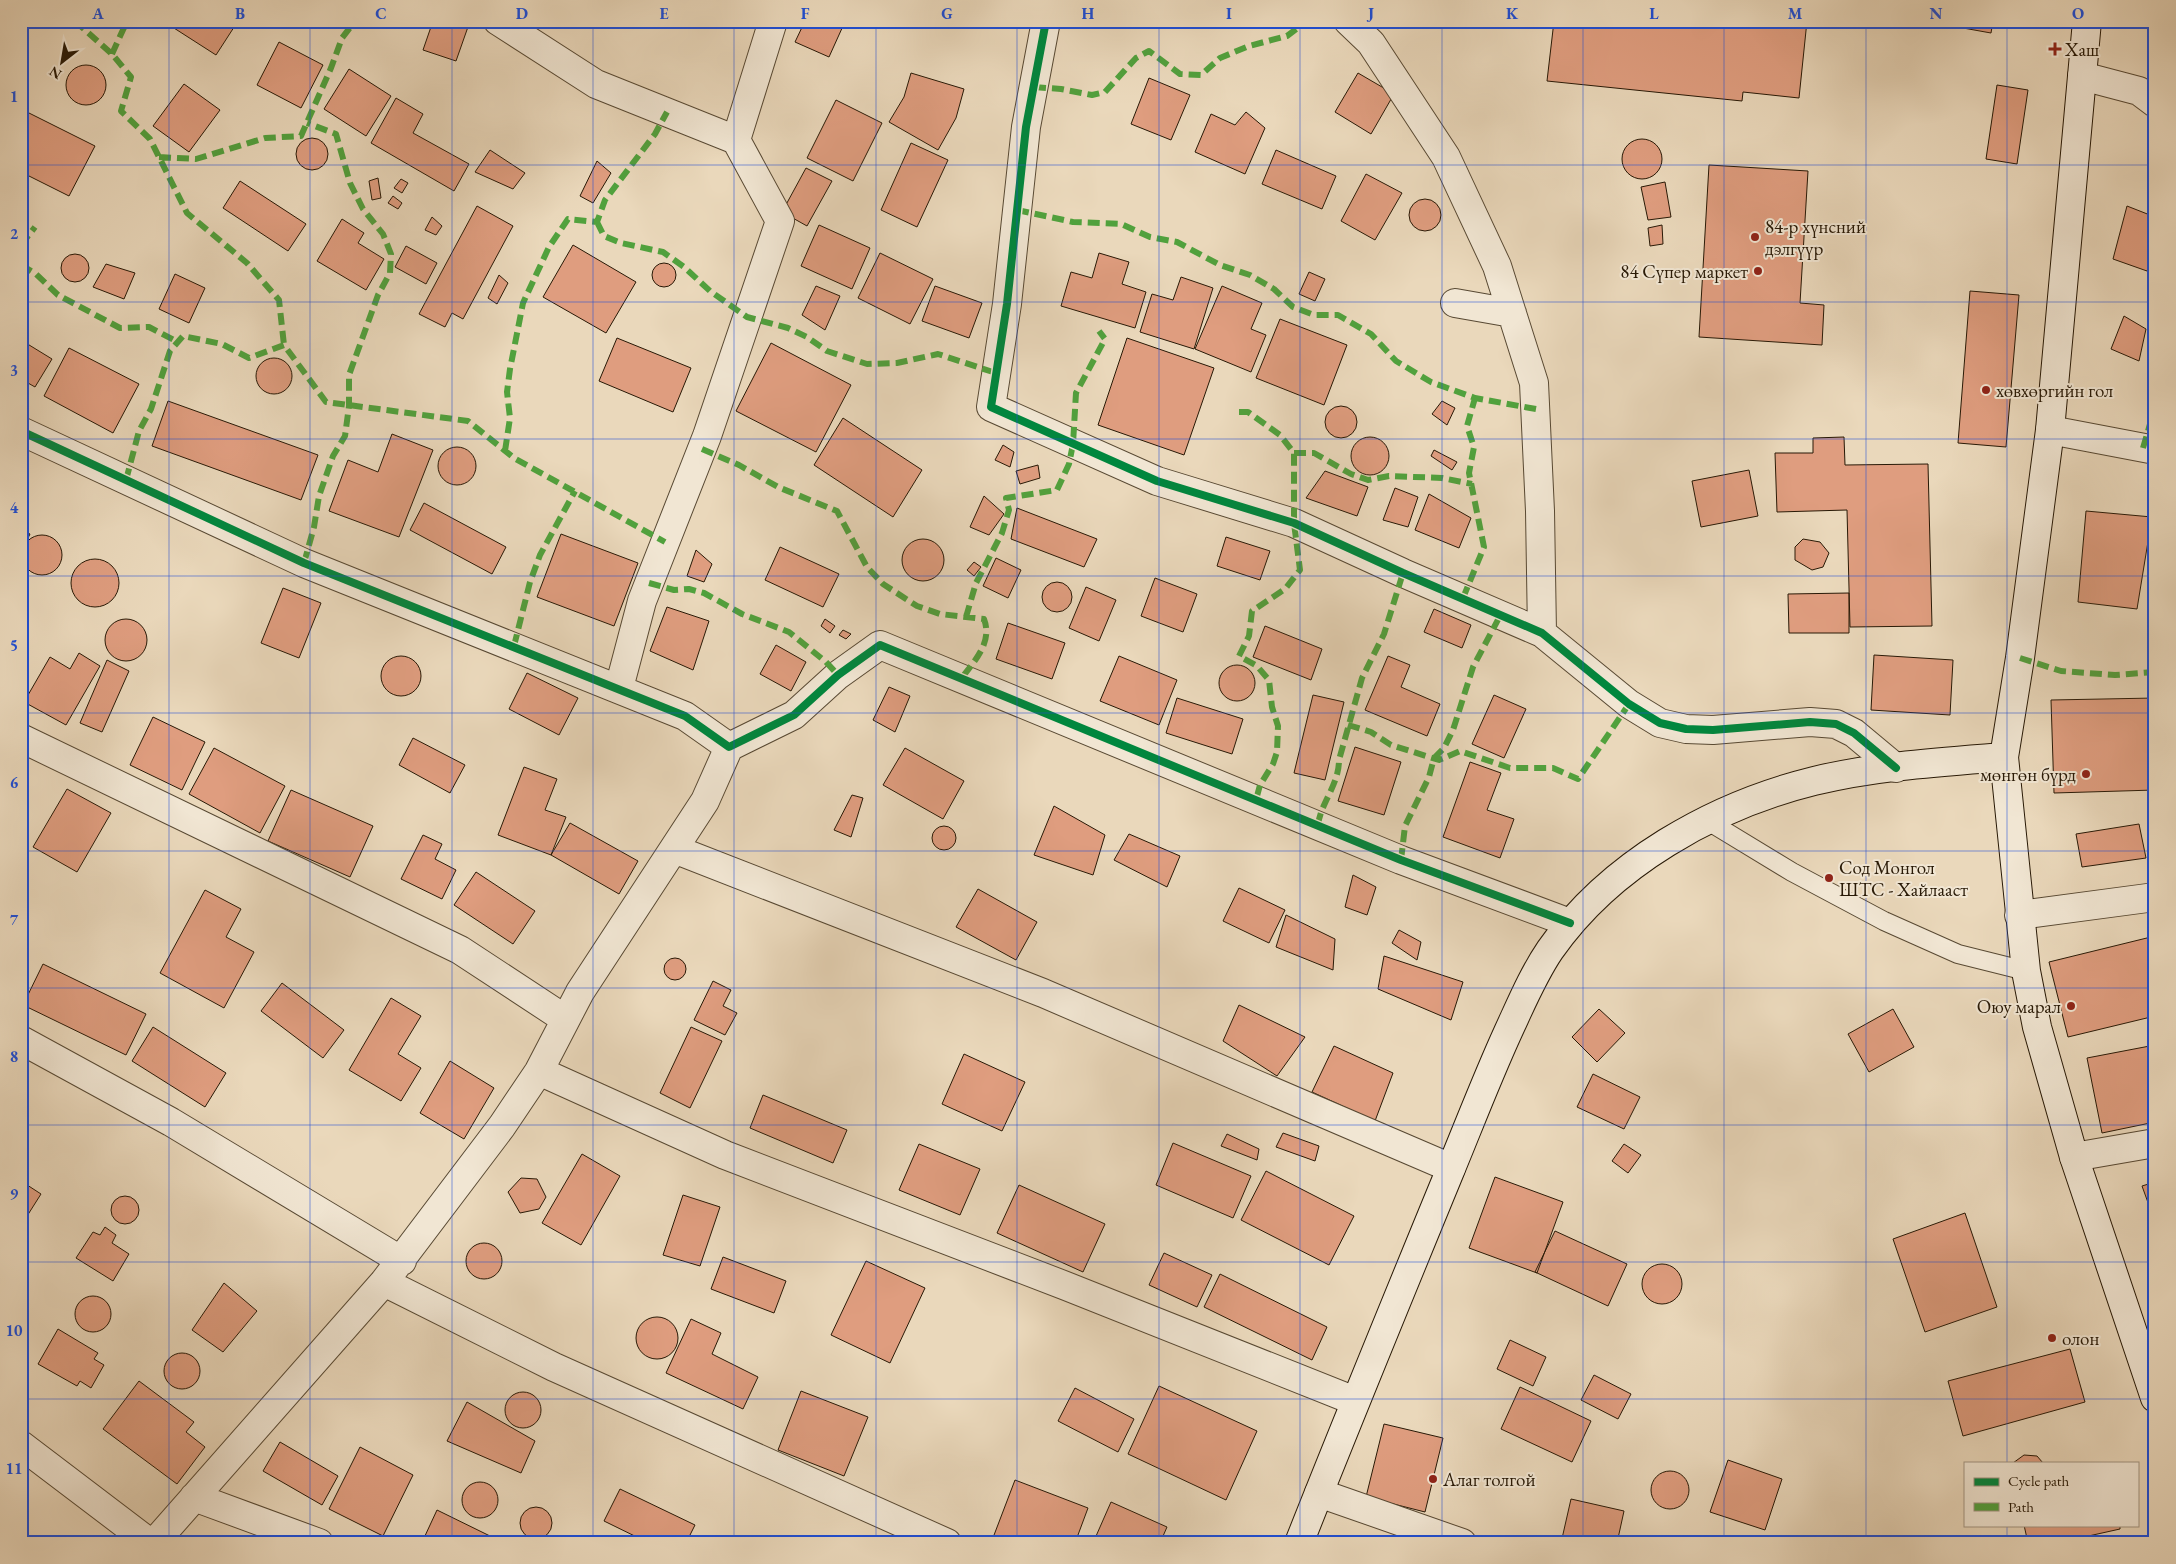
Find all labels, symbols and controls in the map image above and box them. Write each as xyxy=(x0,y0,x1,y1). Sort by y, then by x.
text: A xyxy=(91,3,104,24)
text: B xyxy=(235,3,245,24)
text: C xyxy=(375,3,387,24)
text: D xyxy=(516,3,528,24)
text: E xyxy=(659,3,669,24)
text: F xyxy=(801,3,810,24)
text: G xyxy=(941,3,953,24)
text: H xyxy=(1082,3,1095,24)
text: I xyxy=(1226,3,1232,24)
text: J xyxy=(1366,3,1374,24)
text: K xyxy=(1506,3,1519,24)
text: L xyxy=(1649,3,1659,24)
text: M xyxy=(1788,3,1803,24)
text: N xyxy=(1930,3,1943,24)
text: O xyxy=(2072,3,2084,24)
place label: Хаш xyxy=(2064,37,2099,62)
north arrow xyxy=(38,38,88,88)
marker: Хаш xyxy=(2049,43,2061,55)
text: N xyxy=(45,62,65,84)
text: 1 xyxy=(10,86,18,107)
place label: 84-р хүнсний дэлгүүр xyxy=(1765,214,1866,261)
text: 2 xyxy=(10,223,19,244)
marker: 84-р хүнсний дэлгүүр xyxy=(1749,231,1761,243)
place label: 84 Сүпер маркет xyxy=(1620,259,1748,284)
marker: 84 Сүпер маркет xyxy=(1752,265,1764,277)
text: 3 xyxy=(10,360,18,381)
place label: хөвхөргийн гол xyxy=(1996,378,2113,403)
marker: хөвхөргийн гол xyxy=(1980,384,1992,396)
text: 4 xyxy=(10,497,19,518)
text: 5 xyxy=(10,635,18,656)
place label: мөнгөн бүрд xyxy=(1980,762,2076,787)
marker: мөнгөн бүрд xyxy=(2080,768,2092,780)
text: 6 xyxy=(10,772,19,793)
place label: Сод Монгол ШТС - Хайлааст xyxy=(1839,855,1968,902)
marker: Сод Монгол ШТС - Хайлааст xyxy=(1823,872,1835,884)
text: 7 xyxy=(10,909,19,930)
place label: Оюу марал xyxy=(1977,994,2061,1019)
marker: Оюу марал xyxy=(2065,1000,2077,1012)
text: 8 xyxy=(10,1046,18,1067)
text: 9 xyxy=(10,1183,19,1204)
text: 10 xyxy=(6,1320,23,1341)
place label: олон xyxy=(2062,1326,2099,1351)
marker: олон xyxy=(2046,1332,2058,1344)
text: 11 xyxy=(6,1458,22,1479)
legend xyxy=(1964,1462,2138,1526)
place label: Алаг толгой xyxy=(1442,1467,1535,1492)
text: Cycle path xyxy=(2008,1471,2070,1490)
marker: Алаг толгой xyxy=(1427,1473,1439,1485)
text: Path xyxy=(2008,1497,2034,1516)

